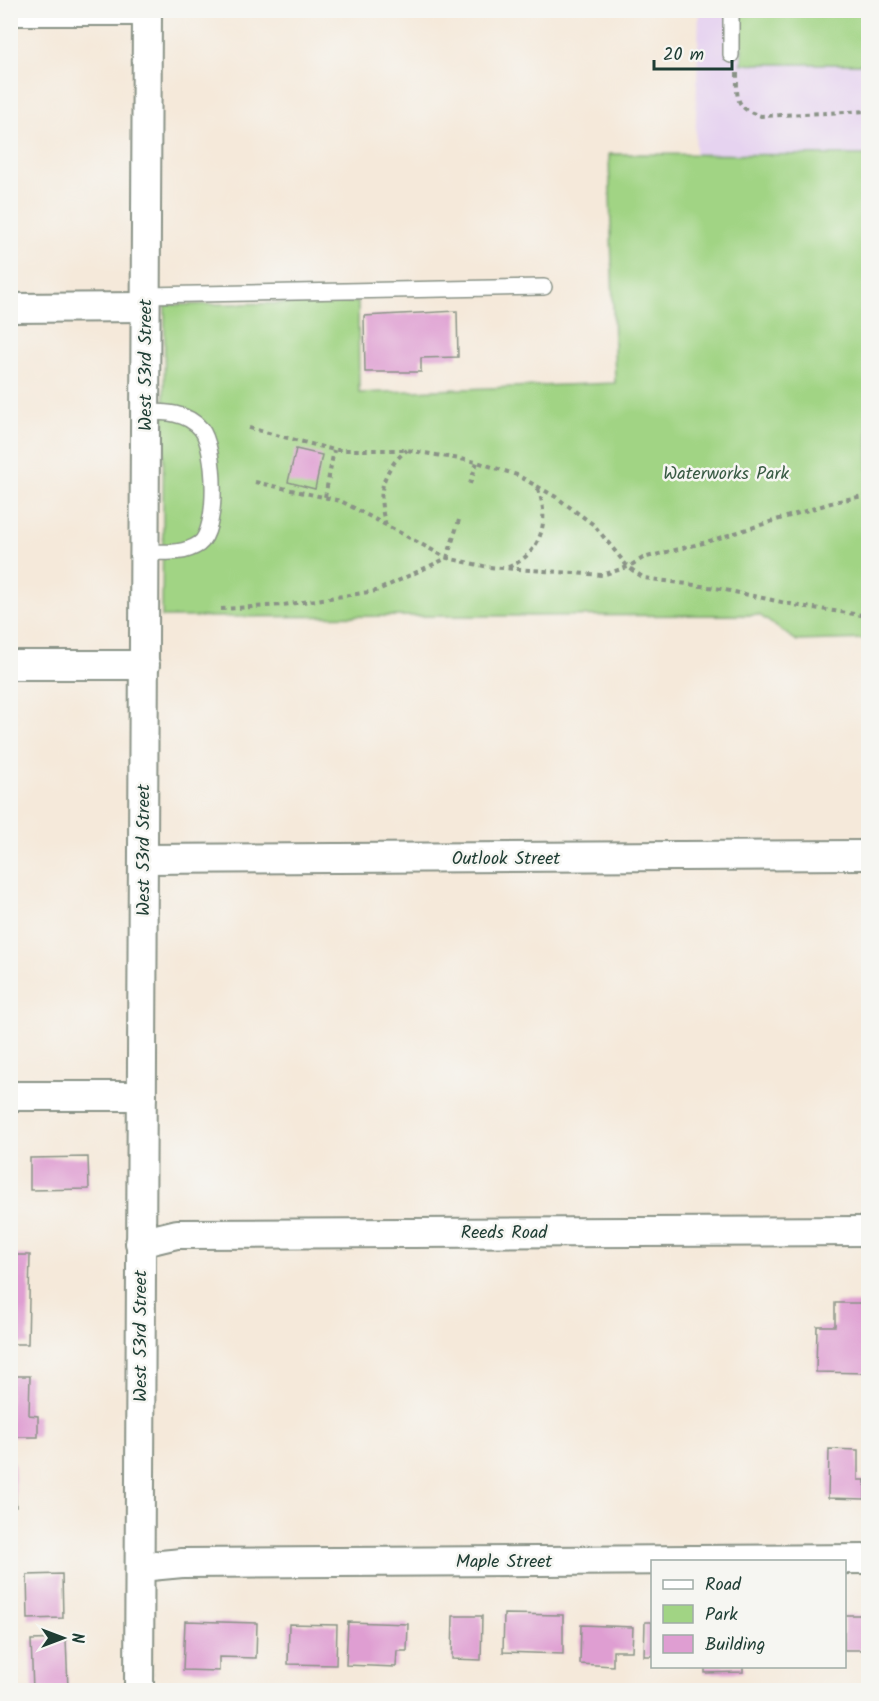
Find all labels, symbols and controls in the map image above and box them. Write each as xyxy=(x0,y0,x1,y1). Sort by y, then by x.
scale bar xyxy=(654,33,732,71)
text: 20 m xyxy=(663,41,704,70)
street label: West 53rd Street xyxy=(132,298,161,431)
park label: Waterworks Park xyxy=(663,460,789,489)
street label: West 53rd Street xyxy=(130,783,159,916)
street label: Outlook Street xyxy=(452,845,561,874)
street label: Reeds Road xyxy=(461,1219,548,1248)
street label: West 53rd Street xyxy=(127,1269,156,1402)
street label: Maple Street xyxy=(456,1548,553,1577)
legend xyxy=(651,1560,846,1668)
text: Road xyxy=(705,1571,742,1600)
text: Park xyxy=(705,1601,738,1630)
north arrow xyxy=(33,1608,93,1668)
text: Building xyxy=(705,1631,765,1660)
text: N xyxy=(64,1633,89,1643)

